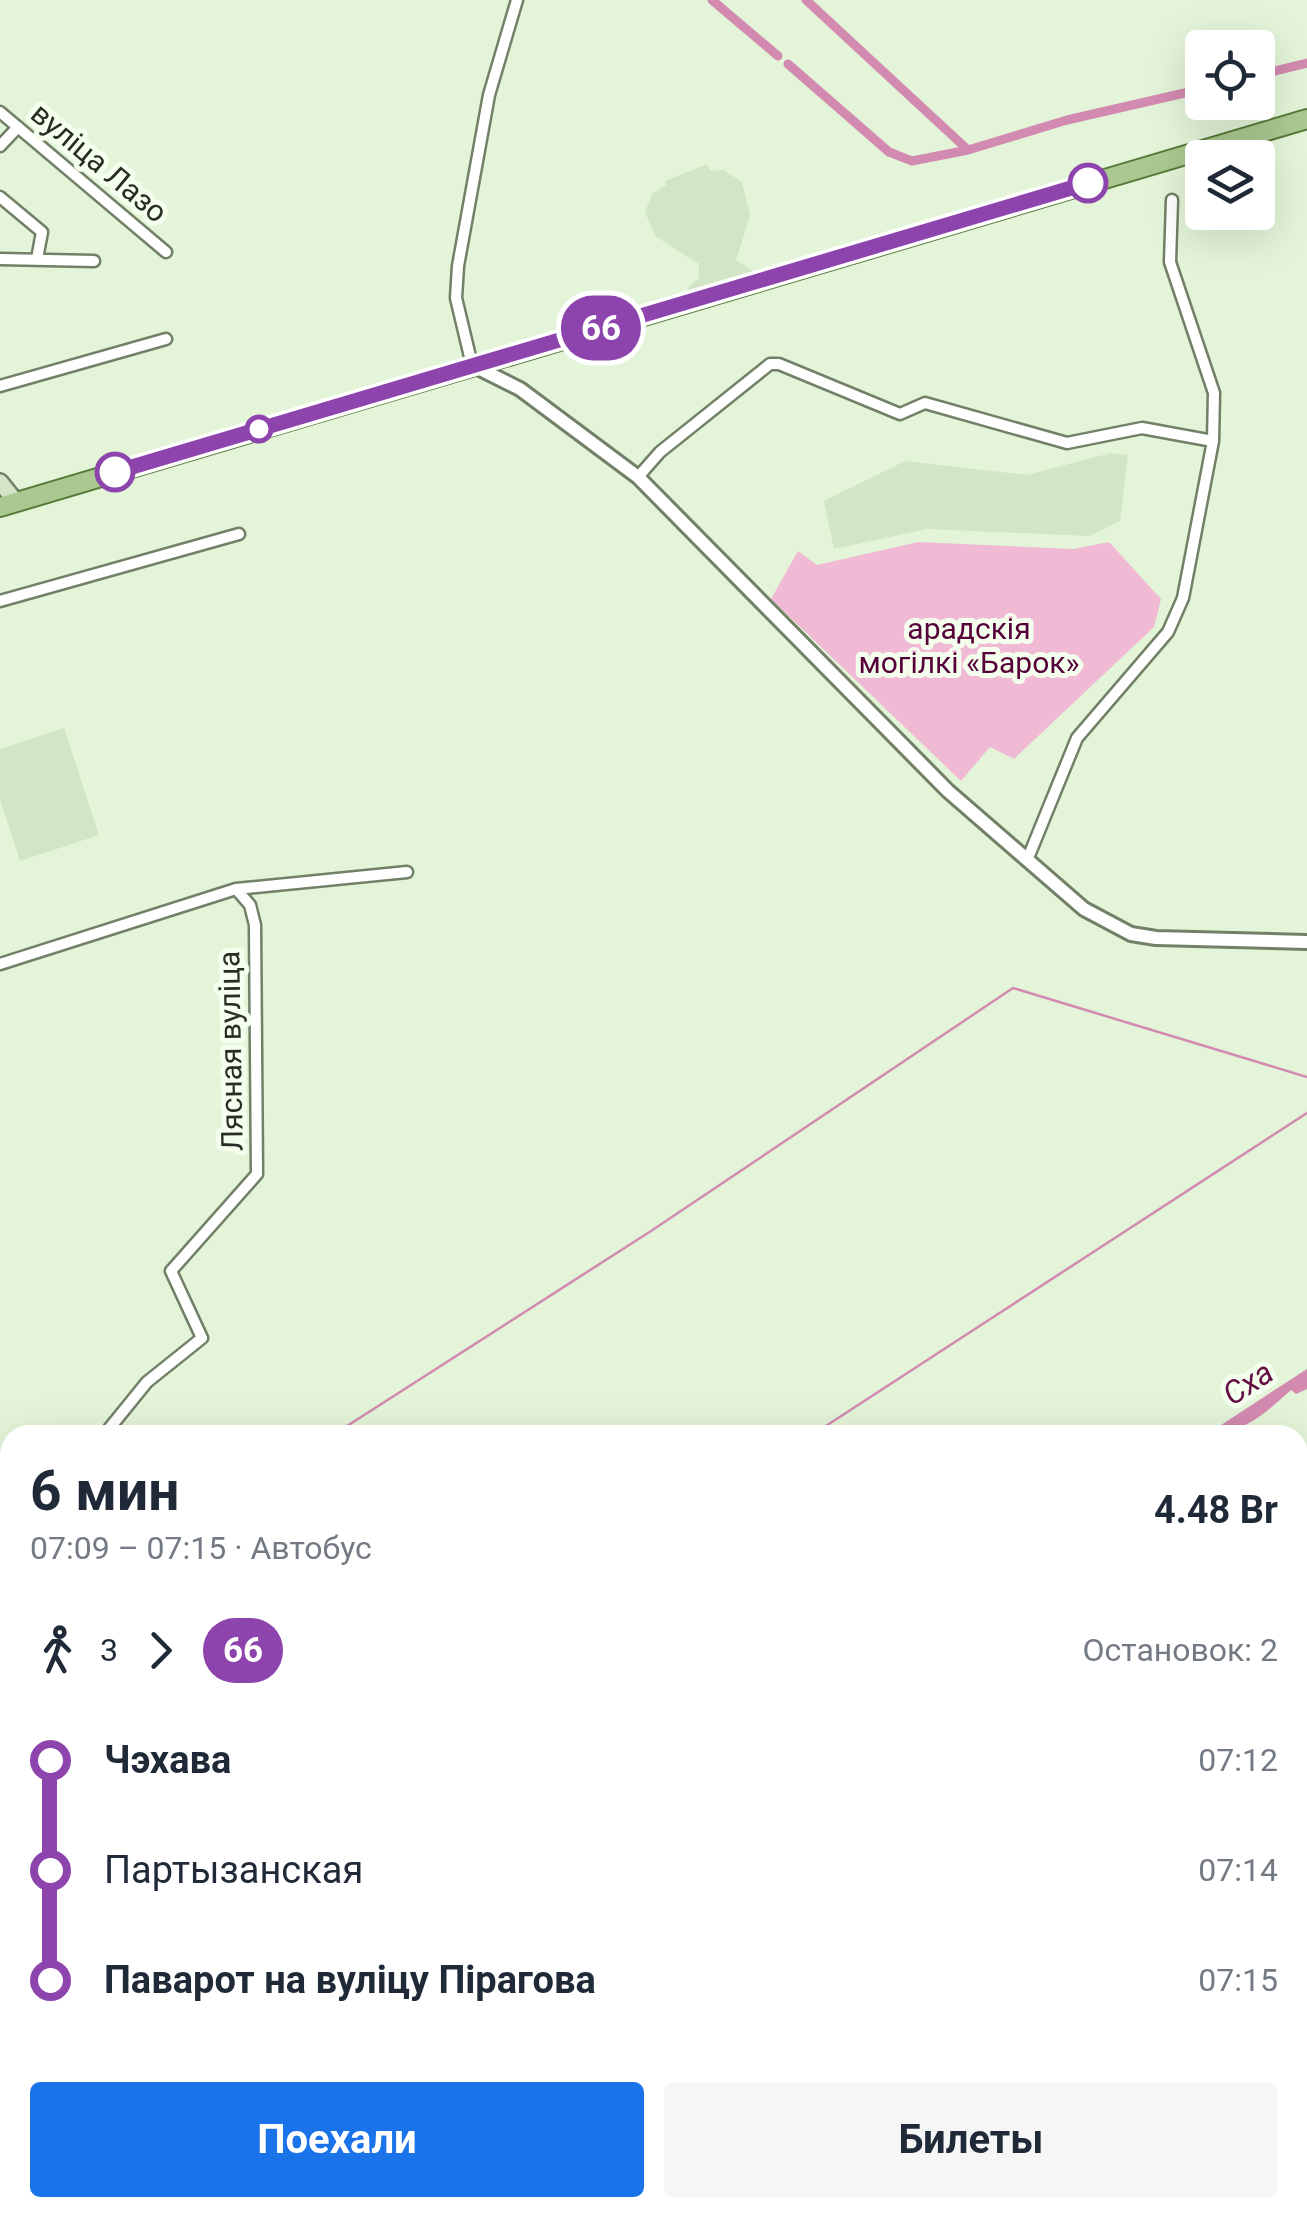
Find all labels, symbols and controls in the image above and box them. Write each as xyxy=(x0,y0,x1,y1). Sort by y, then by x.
map controls xyxy=(1185,30,1275,230)
button: locate xyxy=(1185,30,1275,120)
street label: вуліца Лазо xyxy=(24,96,174,230)
button: layers xyxy=(1185,140,1275,230)
unlabelled marker xyxy=(1069,164,1107,202)
line badge: 66 xyxy=(556,296,646,360)
text: 66 xyxy=(581,308,621,349)
unlabelled marker xyxy=(246,416,272,442)
unlabelled marker xyxy=(96,453,134,491)
park label: арадскія могілкі «Барок» xyxy=(858,611,1080,680)
street label: Лясная вуліца xyxy=(211,951,250,1151)
water label: Сха xyxy=(1216,1353,1280,1413)
text: 6 мин xyxy=(30,1459,179,1523)
text: 4.48 Br xyxy=(1154,1488,1278,1532)
text: 07:09 – 07:15 · Автобус xyxy=(30,1529,372,1567)
icon: walk xyxy=(30,1623,85,1678)
icon: forward xyxy=(133,1623,188,1678)
text: 66 xyxy=(223,1630,263,1671)
text: 3 xyxy=(100,1631,118,1669)
text: Остановок: 2 xyxy=(1082,1631,1278,1669)
text: Чэхава xyxy=(104,1738,231,1782)
text: 07:12 xyxy=(1198,1741,1278,1779)
text: Партызанская xyxy=(104,1848,363,1892)
text: 07:14 xyxy=(1198,1851,1278,1889)
text: Паварот на вуліцу Пірагова xyxy=(104,1958,596,2002)
text: 07:15 xyxy=(1198,1961,1278,1999)
button: Поехали xyxy=(30,2082,644,2197)
button: Билеты xyxy=(664,2082,1278,2197)

